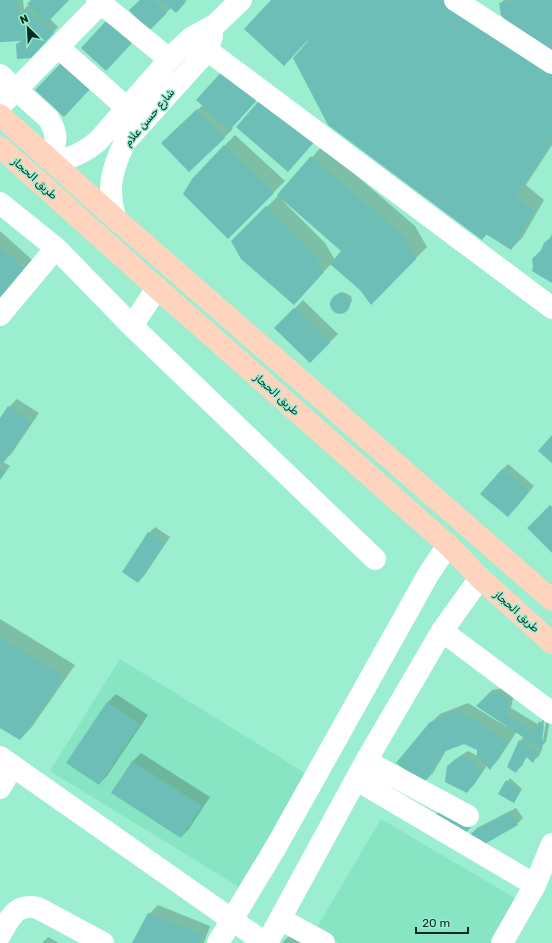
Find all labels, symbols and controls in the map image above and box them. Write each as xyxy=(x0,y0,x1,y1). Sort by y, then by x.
north arrow xyxy=(8,8,48,48)
text: N xyxy=(18,12,30,27)
street label: شارع حسن علام xyxy=(121,86,179,150)
street label: طريق الحجاز xyxy=(8,154,60,203)
street label: طريق الحجاز xyxy=(250,370,302,419)
street label: طريق الحجاز xyxy=(490,587,542,636)
scale bar xyxy=(416,909,468,935)
text: 20 m xyxy=(422,916,450,930)

